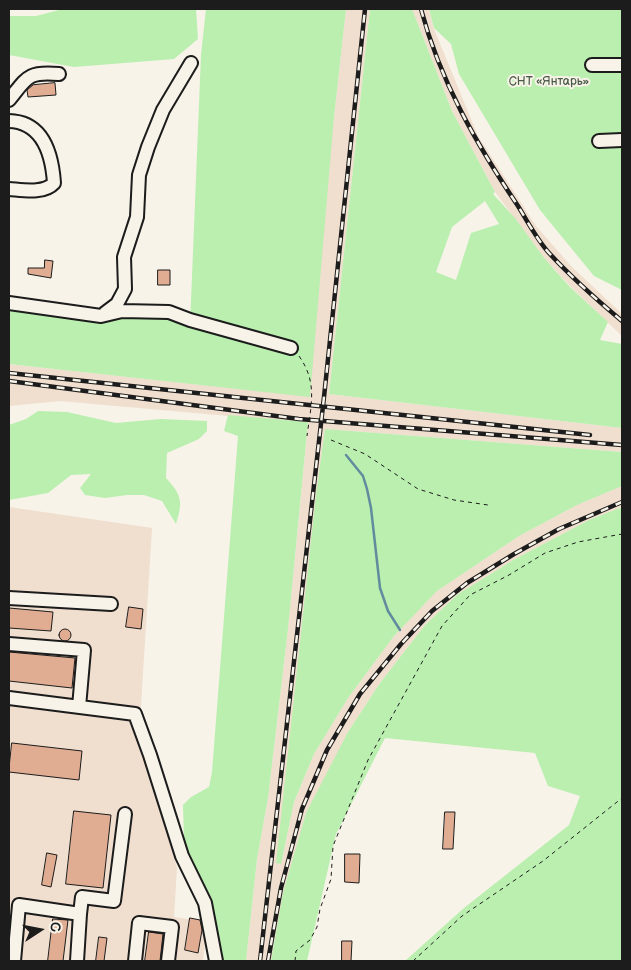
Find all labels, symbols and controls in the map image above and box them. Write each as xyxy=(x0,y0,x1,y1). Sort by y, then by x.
park label: СНТ «Янтарь» xyxy=(509,75,589,89)
north arrow xyxy=(15,905,65,955)
text: С xyxy=(46,921,64,933)

